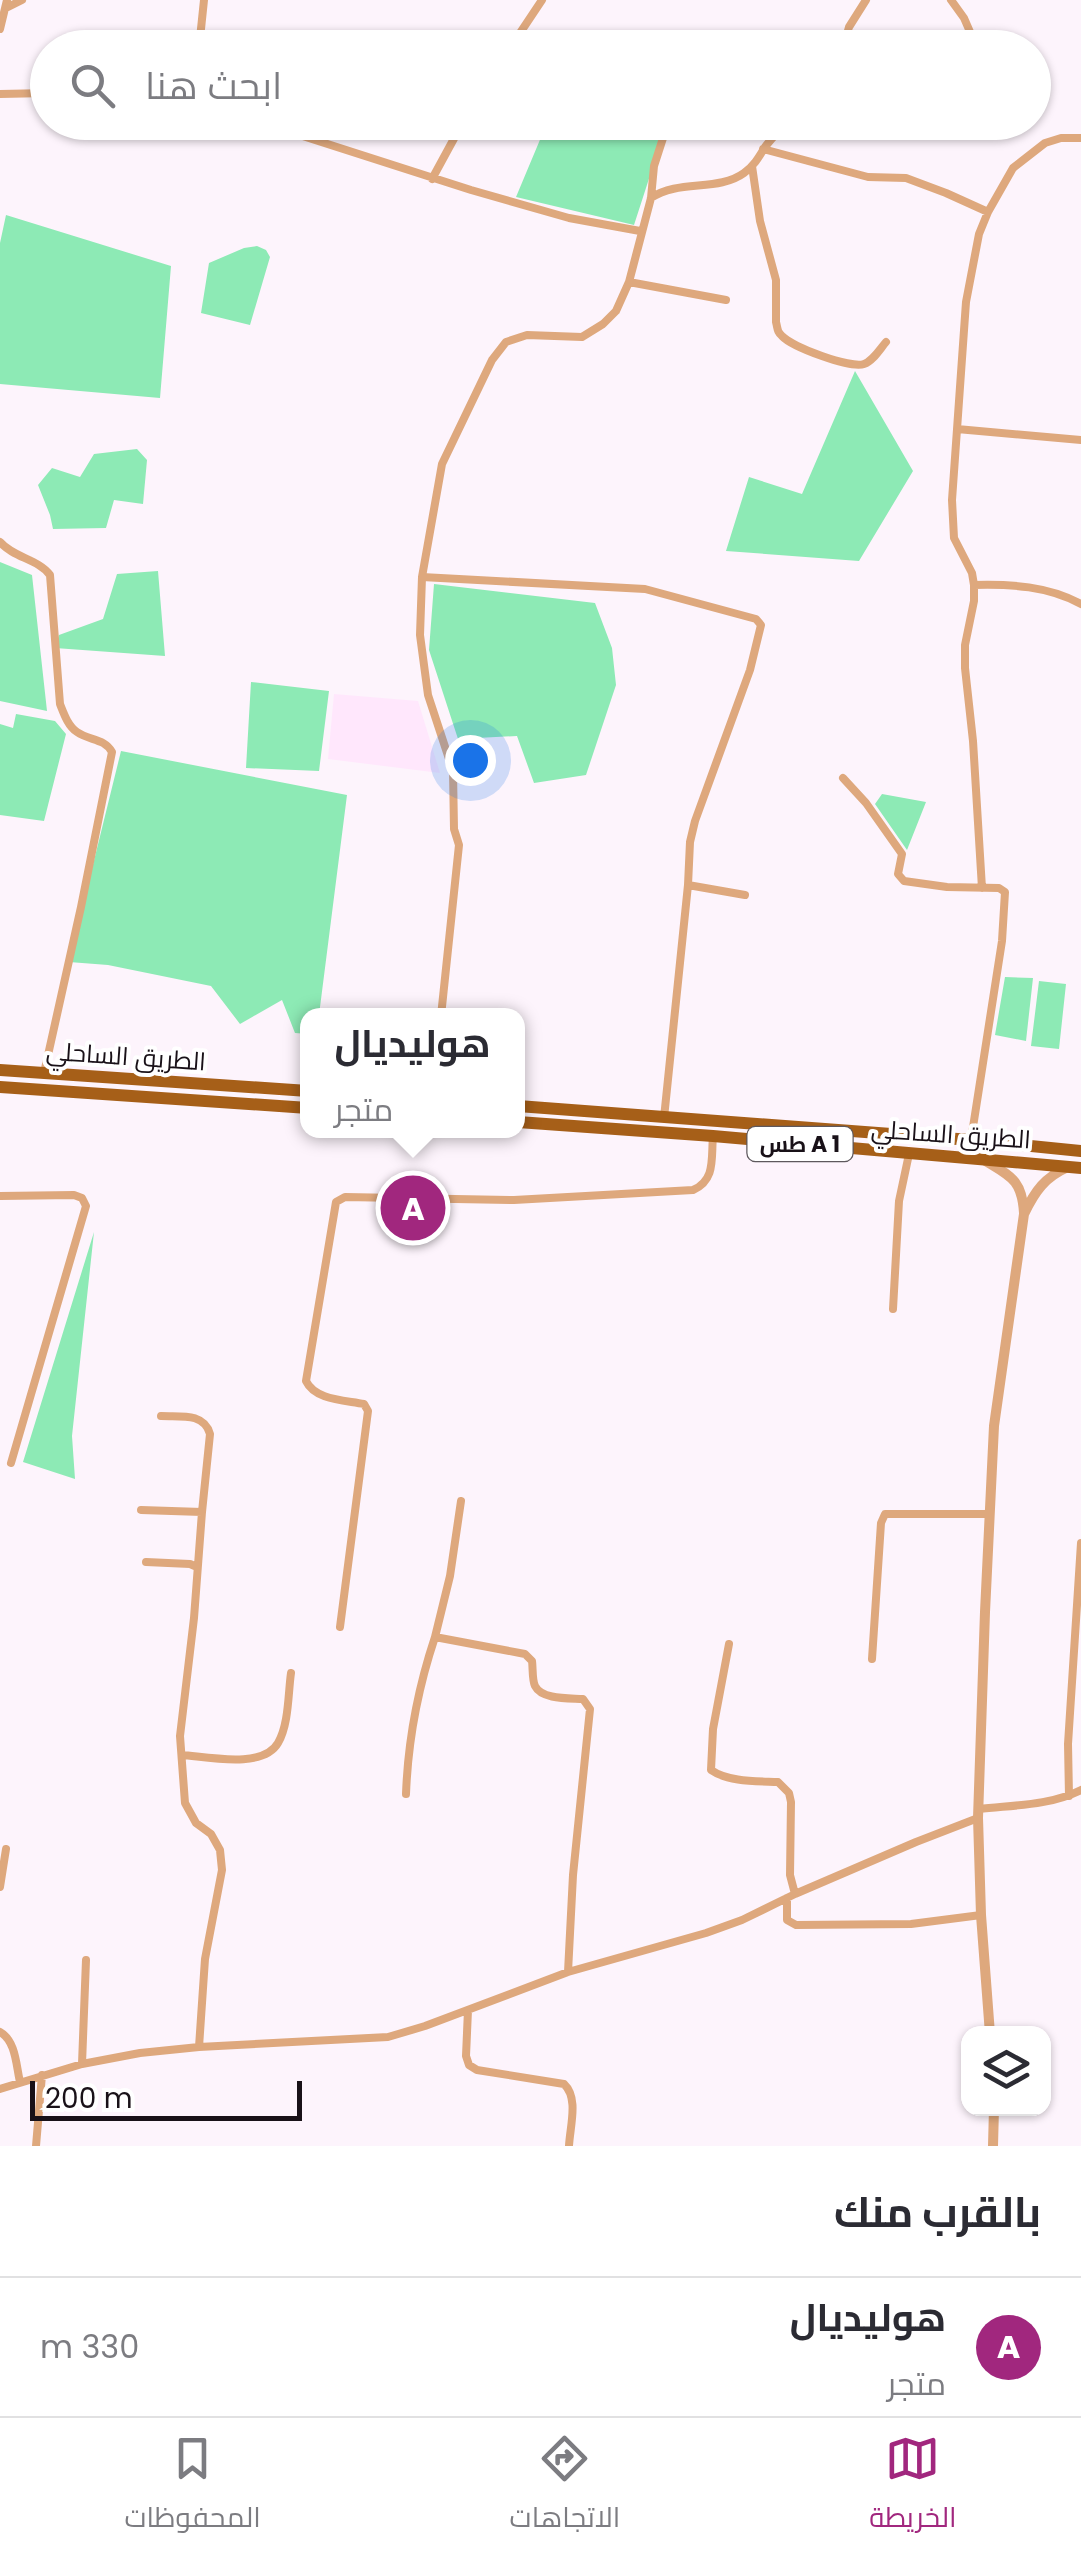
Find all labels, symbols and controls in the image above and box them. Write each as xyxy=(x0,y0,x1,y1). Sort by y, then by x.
search box xyxy=(30,30,1051,140)
icon: search xyxy=(65,58,120,113)
text: ابحث هنا xyxy=(145,59,282,112)
your location xyxy=(445,735,496,786)
popup xyxy=(300,1008,525,1138)
text: هوليديال xyxy=(334,1017,491,1070)
street label: الطريق الساحلي xyxy=(45,1033,207,1082)
text: متجر xyxy=(334,1087,393,1132)
street label: الطريق الساحلي xyxy=(870,1111,1032,1160)
road number: طس A 1 xyxy=(748,1127,852,1161)
pin: A xyxy=(380,1170,446,1246)
map controls xyxy=(961,2026,1051,2116)
button: layers xyxy=(961,2026,1051,2116)
scale bar xyxy=(30,2076,302,2120)
text: 200 m xyxy=(45,2079,133,2118)
text: بالقرب منك xyxy=(834,2183,1041,2242)
text: هوليديال xyxy=(790,2291,946,2344)
text: 330 m xyxy=(40,2324,139,2369)
text: A xyxy=(997,2324,1020,2369)
text: متجر xyxy=(887,2361,946,2406)
tab: المحفوظات xyxy=(124,2431,261,2543)
tab: الاتجاهات xyxy=(510,2431,620,2543)
tab: الخريطة xyxy=(869,2431,957,2543)

